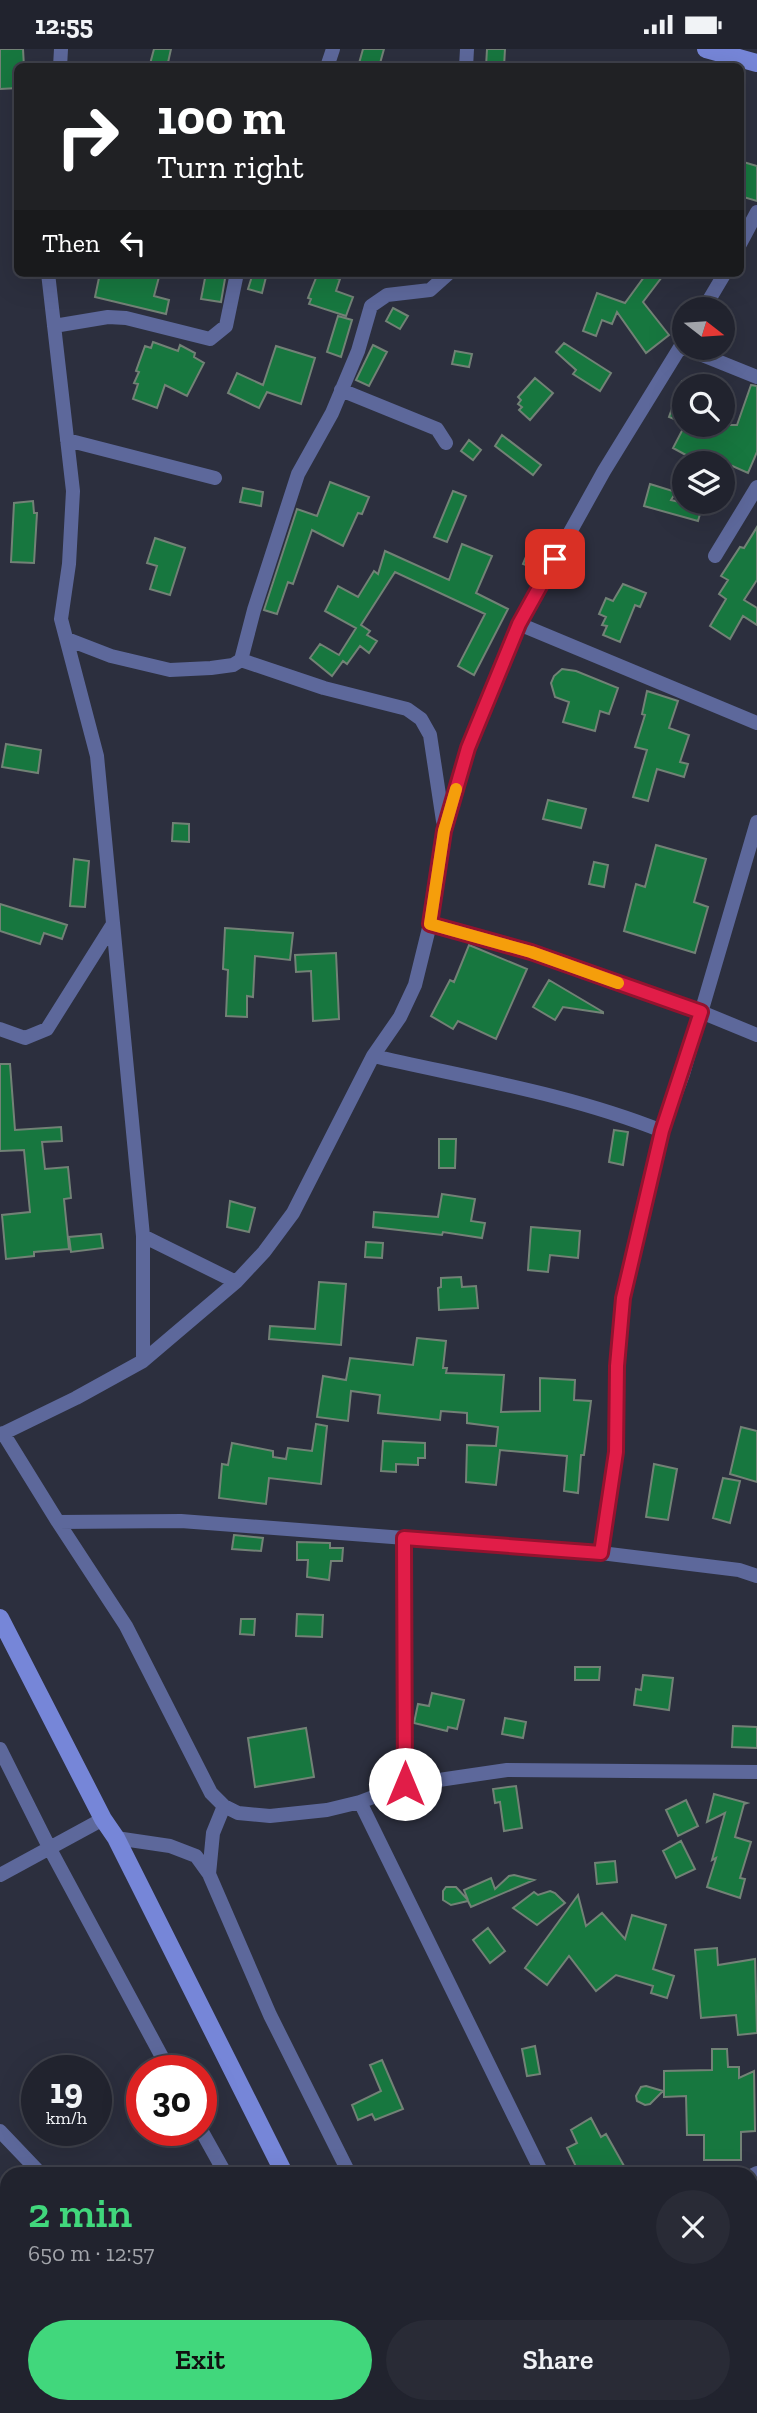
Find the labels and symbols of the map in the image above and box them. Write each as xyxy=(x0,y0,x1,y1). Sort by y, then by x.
north arrow xyxy=(672,297,735,361)
pin xyxy=(525,529,585,589)
position arrow xyxy=(368,1747,442,1821)
speed limit sign: 30 xyxy=(126,2055,217,2146)

